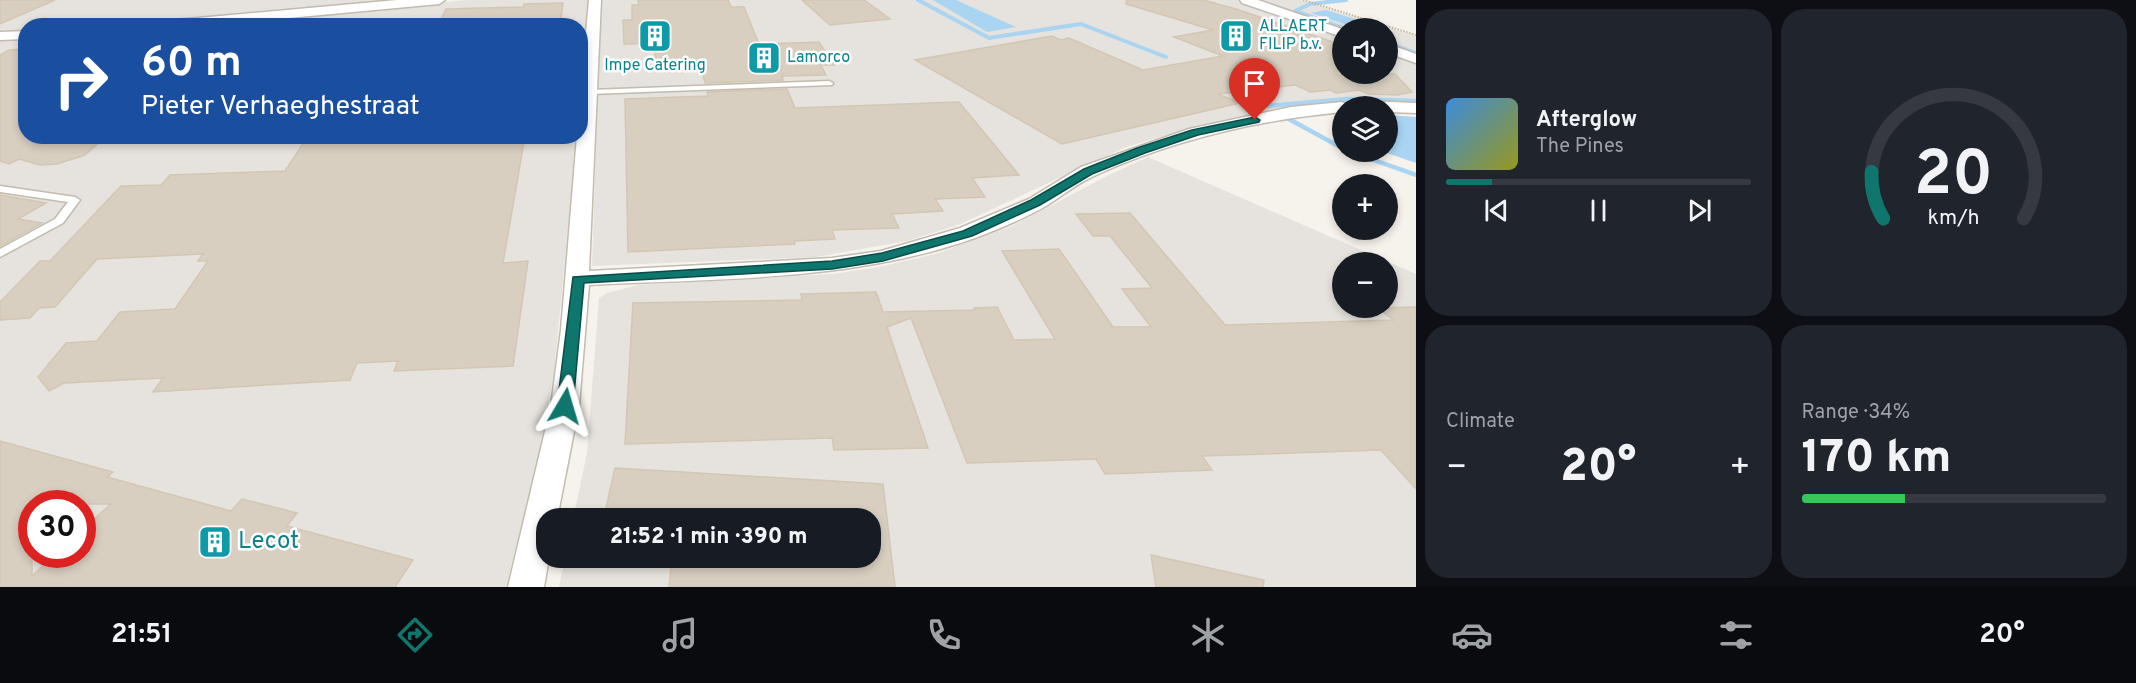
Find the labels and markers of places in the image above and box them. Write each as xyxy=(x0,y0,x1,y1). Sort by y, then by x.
place label: ALLAERT FILIP b.v. xyxy=(1259,17,1327,55)
building icon: Impe Catering xyxy=(637,18,673,54)
building icon: ALLAERT FILIP b.v. xyxy=(1218,18,1254,54)
building icon: Lamorco xyxy=(746,40,782,76)
place label: Lamorco xyxy=(787,48,850,68)
place label: Impe Catering xyxy=(604,56,706,76)
pin xyxy=(1229,58,1280,120)
building icon: Lecot xyxy=(197,524,233,560)
place label: Lecot xyxy=(238,527,299,557)

